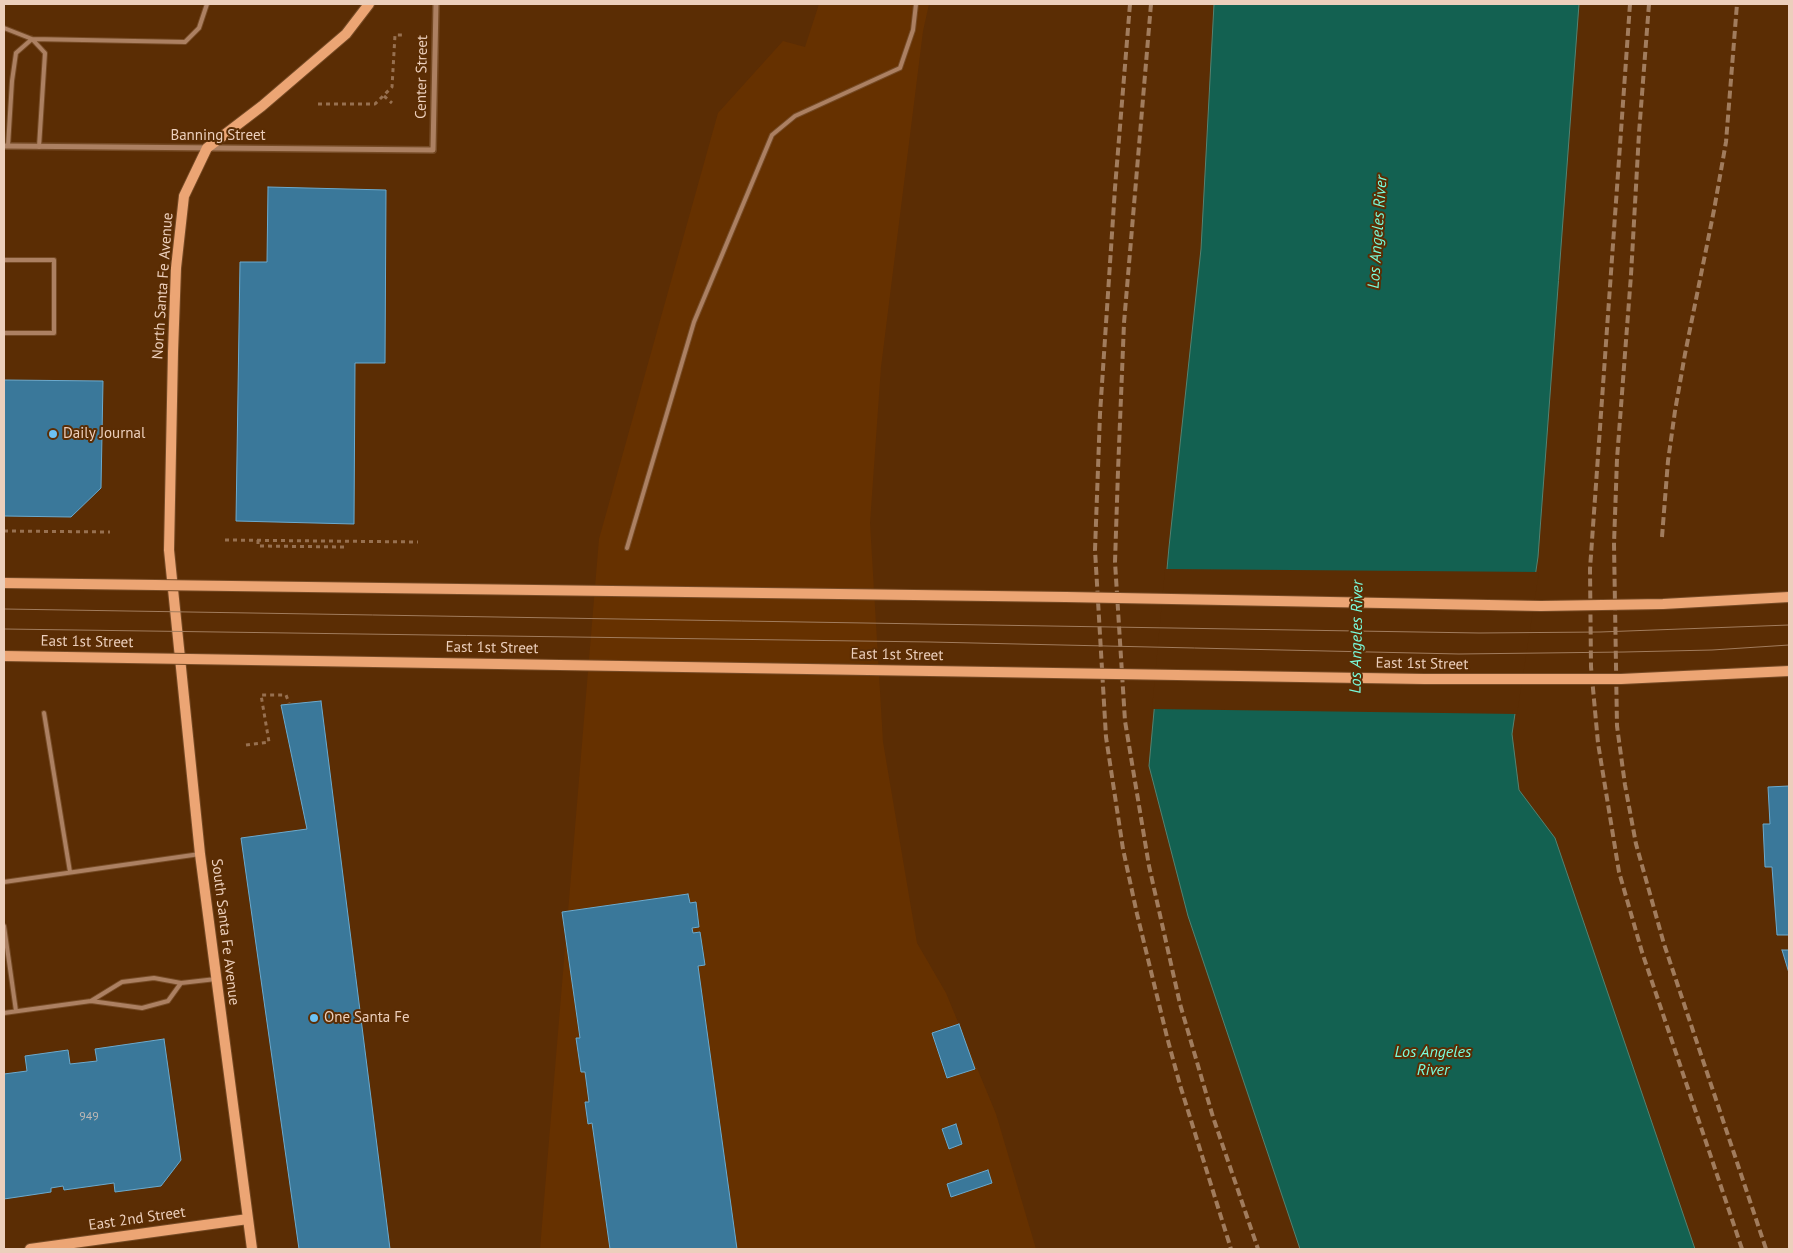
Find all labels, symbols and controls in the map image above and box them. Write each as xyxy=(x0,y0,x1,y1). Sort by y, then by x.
street label: Center Street xyxy=(412,35,432,119)
street label: Banning Street xyxy=(170,127,266,145)
water label: Los Angeles River xyxy=(1364,175,1392,289)
street label: North Santa Fe Avenue xyxy=(149,212,177,360)
place label: Daily Journal xyxy=(63,425,145,443)
marker: Daily Journal xyxy=(47,428,59,440)
water label: Los Angeles River xyxy=(1346,580,1368,694)
street label: East 1st Street xyxy=(40,632,134,652)
street label: East 1st Street xyxy=(445,638,539,658)
street label: East 1st Street xyxy=(850,645,944,665)
street label: East 1st Street xyxy=(1375,654,1469,674)
street label: South Santa Fe Avenue xyxy=(207,858,243,1006)
place label: One Santa Fe xyxy=(324,1009,410,1027)
marker: One Santa Fe xyxy=(308,1012,320,1024)
water label: Los Angeles River xyxy=(1395,1042,1471,1080)
house number: 949 xyxy=(79,1110,99,1124)
street label: East 2nd Street xyxy=(87,1203,187,1235)

